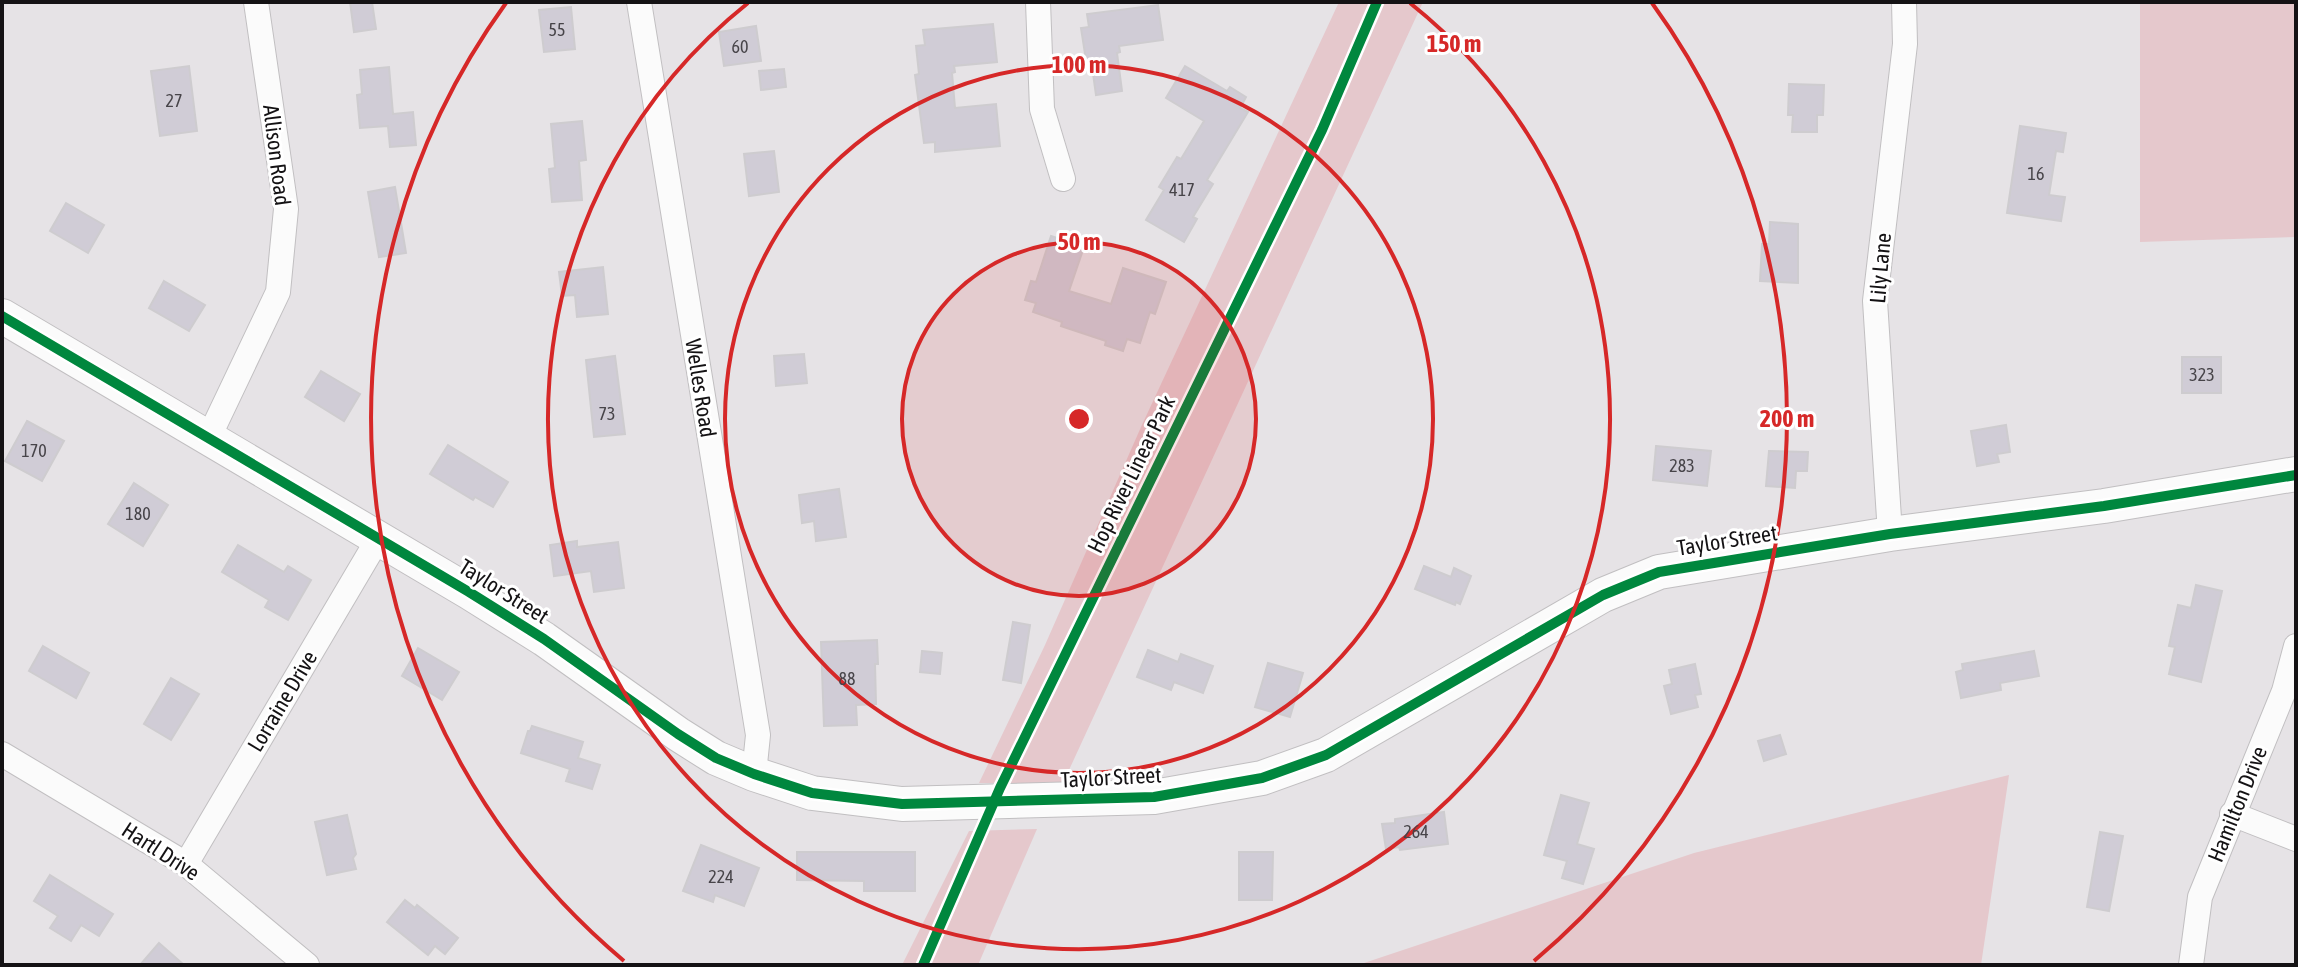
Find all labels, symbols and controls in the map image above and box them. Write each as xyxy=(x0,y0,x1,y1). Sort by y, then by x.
house number: 55 xyxy=(549,19,565,40)
text: 150 m xyxy=(1427,30,1481,57)
house number: 60 xyxy=(732,36,748,57)
text: 100 m xyxy=(1052,51,1106,78)
house number: 27 xyxy=(166,90,182,111)
street label: Allison Road xyxy=(258,103,296,207)
house number: 16 xyxy=(2028,163,2044,184)
house number: 417 xyxy=(1169,179,1195,200)
text: 50 m xyxy=(1057,228,1101,255)
street label: Lily Lane xyxy=(1864,232,1896,304)
street label: Welles Road xyxy=(680,337,722,439)
house number: 323 xyxy=(2189,364,2215,385)
street label: Hop River Linear Park xyxy=(1082,391,1180,557)
house number: 73 xyxy=(599,403,615,424)
centre of rings xyxy=(1065,405,1093,433)
text: 200 m xyxy=(1760,405,1814,432)
house number: 170 xyxy=(21,440,47,461)
house number: 283 xyxy=(1669,455,1695,476)
house number: 180 xyxy=(125,503,151,524)
street label: Taylor Street xyxy=(1675,519,1779,561)
street label: Taylor Street xyxy=(454,553,554,629)
street label: Lorraine Drive xyxy=(242,646,322,756)
house number: 88 xyxy=(839,668,855,689)
street label: Hamilton Drive xyxy=(2202,742,2272,866)
street label: Taylor Street xyxy=(1060,761,1162,793)
street label: Hartl Drive xyxy=(117,816,205,886)
house number: 264 xyxy=(1403,821,1429,842)
house number: 224 xyxy=(708,866,734,887)

